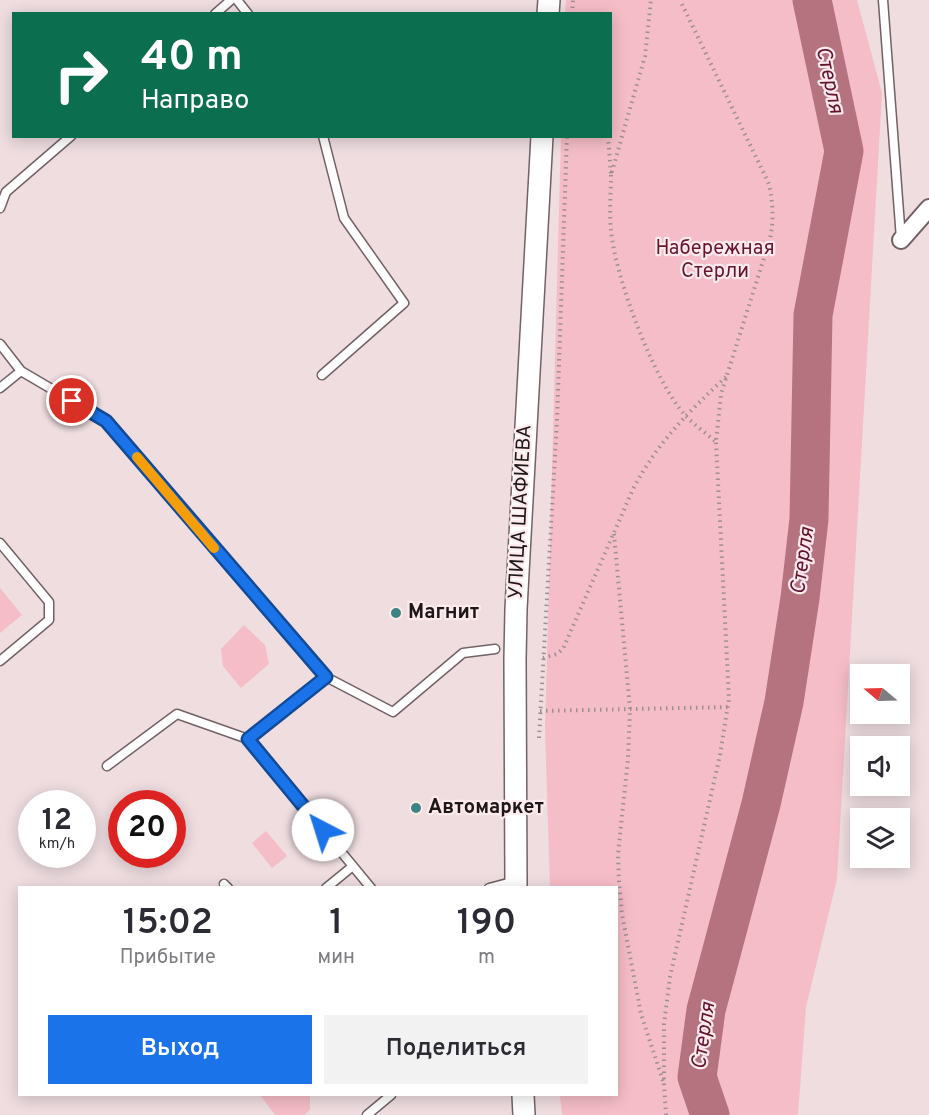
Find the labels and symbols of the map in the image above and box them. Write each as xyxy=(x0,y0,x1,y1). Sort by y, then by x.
water label: Стерля xyxy=(809,44,849,117)
park label: Набережная Стерли xyxy=(655,236,775,285)
pin xyxy=(46,375,97,426)
street label: УЛИЦА ШАФИЕВА xyxy=(503,424,539,600)
water label: Стерля xyxy=(785,524,821,596)
place label: Магнит xyxy=(408,600,479,626)
marker: Магнит xyxy=(389,606,403,620)
north arrow xyxy=(850,664,910,724)
speed limit sign: 20 xyxy=(108,790,186,868)
place label: Автомаркет xyxy=(428,795,544,821)
position arrow xyxy=(291,798,355,862)
marker: Автомаркет xyxy=(409,801,423,815)
water label: Стерля xyxy=(686,999,722,1071)

